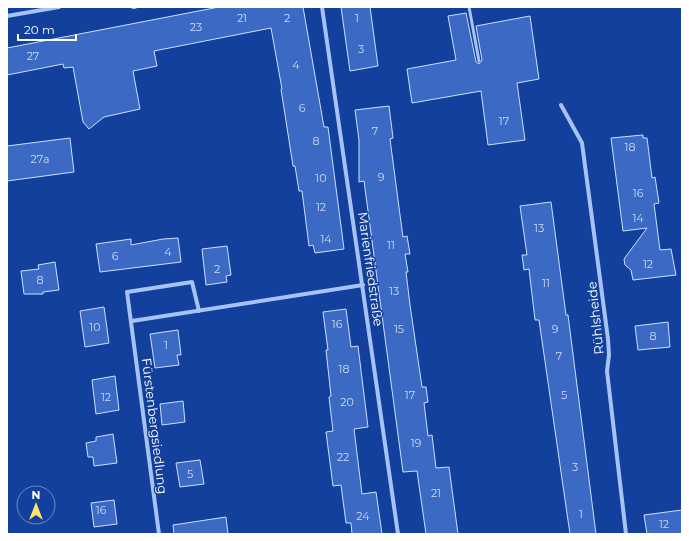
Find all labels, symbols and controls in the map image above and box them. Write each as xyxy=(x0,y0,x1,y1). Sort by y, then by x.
house number: 21 xyxy=(237,11,247,25)
house number: 2 xyxy=(284,11,290,25)
house number: 1 xyxy=(355,11,359,25)
scale bar xyxy=(18,16,76,42)
house number: 23 xyxy=(190,20,202,34)
text: 20 m xyxy=(24,22,55,37)
house number: 3 xyxy=(358,42,364,56)
house number: 27 xyxy=(27,49,39,63)
house number: 4 xyxy=(292,58,300,72)
house number: 6 xyxy=(299,101,306,115)
house number: 17 xyxy=(499,114,509,128)
house number: 7 xyxy=(372,124,378,138)
house number: 8 xyxy=(312,134,320,148)
house number: 18 xyxy=(625,140,636,154)
house number: 27a xyxy=(31,152,49,166)
house number: 9 xyxy=(378,170,385,184)
house number: 10 xyxy=(315,171,327,185)
house number: 16 xyxy=(633,186,644,200)
house number: 12 xyxy=(316,200,326,214)
street label: Marienfriedstraße xyxy=(355,211,387,327)
house number: 14 xyxy=(632,211,644,225)
house number: 13 xyxy=(534,221,544,235)
house number: 14 xyxy=(320,232,332,246)
house number: 11 xyxy=(387,238,395,252)
house number: 4 xyxy=(164,245,172,259)
house number: 6 xyxy=(112,249,119,263)
house number: 12 xyxy=(643,257,653,271)
house number: 2 xyxy=(214,262,220,276)
house number: 8 xyxy=(36,273,44,287)
house number: 11 xyxy=(542,276,550,290)
street label: Rühlsheide xyxy=(583,280,607,355)
house number: 13 xyxy=(389,284,399,298)
house number: 16 xyxy=(332,317,343,331)
house number: 10 xyxy=(89,320,101,334)
house number: 15 xyxy=(394,322,404,336)
house number: 9 xyxy=(552,322,559,336)
house number: 8 xyxy=(649,329,657,343)
house number: 1 xyxy=(164,338,168,352)
house number: 7 xyxy=(556,349,562,363)
street label: Fürstenbergsiedlung xyxy=(139,357,171,495)
house number: 18 xyxy=(339,362,350,376)
house number: 17 xyxy=(405,388,415,402)
house number: 5 xyxy=(561,388,567,402)
house number: 12 xyxy=(101,390,111,404)
house number: 20 xyxy=(340,395,354,409)
house number: 19 xyxy=(411,436,422,450)
house number: 22 xyxy=(337,450,349,464)
house number: 3 xyxy=(572,460,578,474)
house number: 5 xyxy=(187,467,193,481)
north arrow xyxy=(16,485,56,525)
house number: 21 xyxy=(431,486,441,500)
text: N xyxy=(32,488,40,502)
house number: 16 xyxy=(96,503,107,517)
house number: 1 xyxy=(579,507,583,521)
house number: 24 xyxy=(356,509,370,523)
house number: 12 xyxy=(659,517,669,531)

